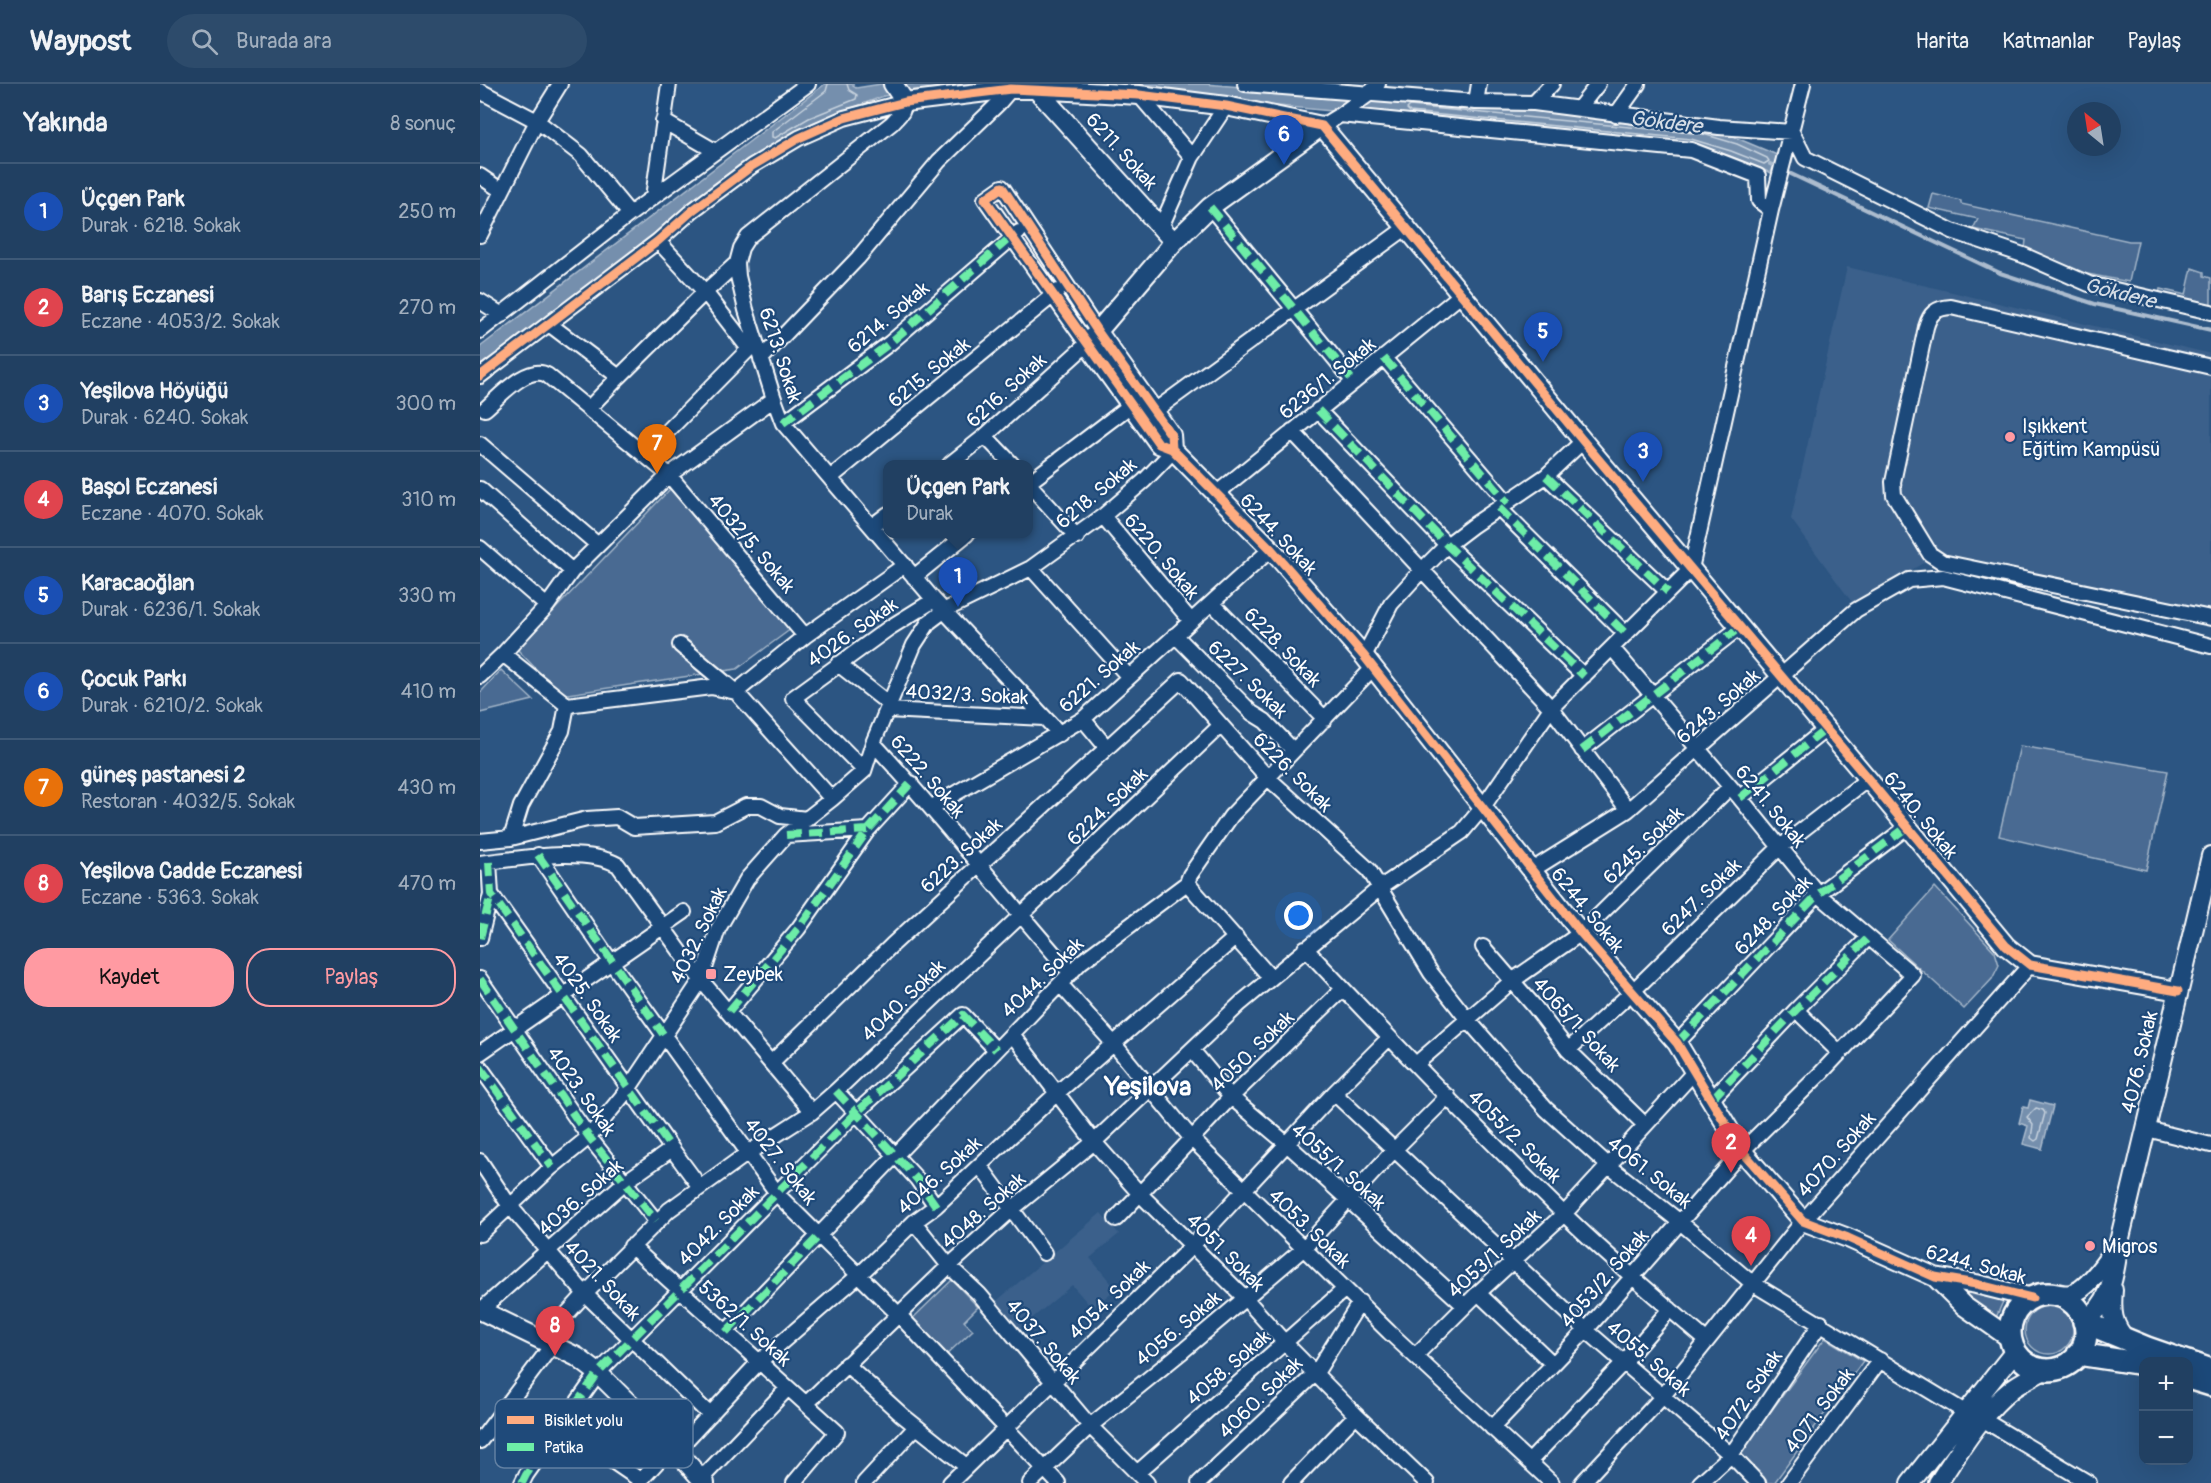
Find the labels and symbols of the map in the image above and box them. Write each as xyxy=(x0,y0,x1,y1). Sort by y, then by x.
north arrow xyxy=(2067,102,2121,156)
water label: Gökdere xyxy=(1628,105,1706,141)
street label: 6211. Sokak xyxy=(1080,107,1163,196)
pin: 6 xyxy=(1264,116,1304,165)
water label: Gökdere xyxy=(2081,272,2161,316)
street label: 6214. Sokak xyxy=(842,275,935,359)
street label: 6213. Sokak xyxy=(753,304,808,407)
pin: 5 xyxy=(1524,312,1562,362)
street label: 6215. Sokak xyxy=(883,331,976,413)
street label: 6236/1. Sokak xyxy=(1274,331,1381,425)
street label: 6216. Sokak xyxy=(961,347,1052,433)
place label: Işıkkent Eğitim Kampüsü xyxy=(2022,414,2160,462)
pin: 7 xyxy=(638,424,676,474)
marker: Işıkkent Eğitim Kampüsü xyxy=(2003,430,2017,444)
pin: 3 xyxy=(1624,432,1662,482)
street label: 6218. Sokak xyxy=(1051,452,1142,534)
street label: 4032/5. Sokak xyxy=(703,488,801,599)
street label: 6244. Sokak xyxy=(1234,488,1323,581)
street label: 6220. Sokak xyxy=(1118,508,1205,605)
pin: 1 xyxy=(938,558,978,607)
street label: 4026. Sokak xyxy=(802,592,903,673)
street label: 6228. Sokak xyxy=(1239,602,1327,693)
street label: 6221. Sokak xyxy=(1054,634,1145,718)
street label: 6227. Sokak xyxy=(1202,635,1293,724)
street label: 6243. Sokak xyxy=(1671,663,1766,749)
street label: 4032/3. Sokak xyxy=(905,679,1030,710)
street label: 6226. Sokak xyxy=(1247,727,1338,818)
street label: 6222. Sokak xyxy=(885,730,971,824)
street label: 6241. Sokak xyxy=(1730,760,1812,853)
street label: 6224. Sokak xyxy=(1062,761,1153,851)
street label: 6240. Sokak xyxy=(1878,767,1964,865)
street label: 6245. Sokak xyxy=(1598,800,1689,890)
street label: 6223. Sokak xyxy=(915,812,1008,899)
street label: 6247. Sokak xyxy=(1656,852,1747,942)
street label: 6244. Sokak xyxy=(1545,862,1630,959)
street label: 6248. Sokak xyxy=(1729,870,1818,961)
street label: 4032. Sokak xyxy=(664,882,733,988)
your location xyxy=(1284,901,1313,930)
street label: 4044. Sokak xyxy=(996,931,1089,1023)
street label: 4025. Sokak xyxy=(547,947,628,1048)
street label: 4040. Sokak xyxy=(856,954,951,1047)
place label: Zeybek xyxy=(723,962,784,987)
marker: Zeybek xyxy=(704,967,718,981)
street label: 4065/1. Sokak xyxy=(1527,971,1626,1078)
street label: 4050. Sokak xyxy=(1205,1005,1300,1097)
street label: 4076. Sokak xyxy=(2116,1008,2164,1116)
street label: 4023. Sokak xyxy=(541,1041,622,1142)
district label: Yeşilova xyxy=(1104,1071,1191,1103)
street label: 4055/2. Sokak xyxy=(1463,1084,1567,1189)
street label: 4070. Sokak xyxy=(1791,1106,1882,1202)
street label: 4027. Sokak xyxy=(739,1113,823,1211)
street label: 4055/1. Sokak xyxy=(1286,1117,1392,1216)
pin: 2 xyxy=(1712,1124,1750,1173)
street label: 4046. Sokak xyxy=(892,1130,987,1220)
street label: 4061. Sokak xyxy=(1602,1131,1698,1215)
street label: 4036. Sokak xyxy=(532,1153,629,1241)
street label: 4048. Sokak xyxy=(936,1166,1031,1254)
street label: 4042. Sokak xyxy=(672,1179,765,1271)
street label: 4053. Sokak xyxy=(1263,1183,1356,1274)
street label: 4053/1. Sokak xyxy=(1442,1203,1547,1303)
street label: 4051. Sokak xyxy=(1181,1208,1271,1297)
pin: 4 xyxy=(1732,1216,1770,1266)
street label: 4053/2. Sokak xyxy=(1555,1223,1654,1333)
place label: Migros xyxy=(2102,1234,2158,1259)
street label: 4021. Sokak xyxy=(559,1235,647,1326)
street label: 6244. Sokak xyxy=(1923,1239,2030,1290)
marker: Migros xyxy=(2083,1239,2097,1253)
street label: 4054. Sokak xyxy=(1063,1254,1156,1345)
street label: 5362/1. Sokak xyxy=(693,1275,797,1372)
street label: 4056. Sokak xyxy=(1130,1285,1227,1372)
street label: 4037. Sokak xyxy=(1001,1293,1087,1390)
pin: 8 xyxy=(536,1306,574,1356)
street label: 4055. Sokak xyxy=(1601,1315,1697,1402)
street label: 4058. Sokak xyxy=(1181,1324,1276,1411)
street label: 4072. Sokak xyxy=(1709,1345,1788,1445)
street label: 4060. Sokak xyxy=(1213,1351,1308,1444)
street label: 4071. Sokak xyxy=(1779,1362,1860,1458)
legend xyxy=(495,1399,693,1468)
text: Bisiklet yolu xyxy=(544,1411,623,1431)
text: Patika xyxy=(544,1438,583,1458)

